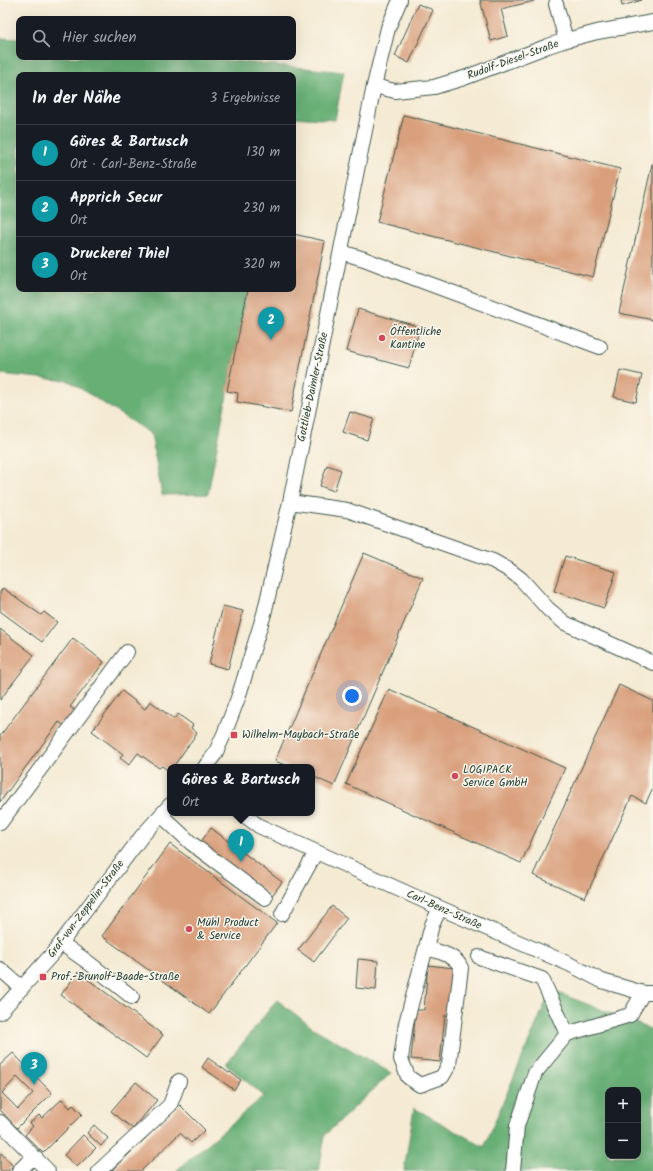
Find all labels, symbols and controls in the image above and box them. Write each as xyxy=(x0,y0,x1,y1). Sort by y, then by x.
search box xyxy=(16,16,296,60)
text: Hier suchen xyxy=(62,26,136,50)
icon: search xyxy=(30,27,52,49)
street label: Rudolf-Diesel-Straße xyxy=(465,35,561,85)
text: In der Nähe xyxy=(32,85,121,112)
text: 3 Ergebnisse xyxy=(210,88,280,109)
text: Göres & Bartusch xyxy=(70,130,188,154)
text: 1 xyxy=(43,142,47,163)
text: 130 m xyxy=(246,142,280,163)
text: Ort · Carl-Benz-Straße xyxy=(70,154,197,175)
text: Apprich Secur xyxy=(70,186,162,210)
text: 2 xyxy=(41,198,49,219)
text: 230 m xyxy=(243,198,280,219)
text: Ort xyxy=(70,210,87,231)
text: Druckerei Thiel xyxy=(70,242,169,266)
text: 3 xyxy=(41,254,49,275)
text: 320 m xyxy=(243,254,280,275)
text: Ort xyxy=(70,266,87,287)
pin: 2 xyxy=(258,307,284,340)
place label: Öffentliche Kantine xyxy=(390,323,441,354)
street label: Gottlieb-Daimler-Straße xyxy=(293,331,333,443)
marker: Öffentliche Kantine xyxy=(377,333,387,343)
your location xyxy=(342,686,362,706)
place label: Wilhelm-Maybach-Straße xyxy=(242,726,359,744)
marker: Wilhelm-Maybach-Straße xyxy=(229,730,239,740)
place label: LOGIPACK Service GmbH xyxy=(463,761,528,792)
popup xyxy=(167,764,315,816)
text: Göres & Bartusch xyxy=(182,768,300,792)
marker: LOGIPACK Service GmbH xyxy=(450,771,460,781)
text: Ort xyxy=(182,792,199,813)
pin: 1 xyxy=(228,829,254,862)
street label: Graf-von-Zeppelin-Straße xyxy=(43,856,129,962)
street label: Carl-Benz-Straße xyxy=(403,885,485,935)
place label: Mühl Product & Service xyxy=(197,914,259,945)
marker: Mühl Product & Service xyxy=(184,924,194,934)
place label: Prof.-Brunolf-Baade-Straße xyxy=(51,968,179,986)
marker: Prof.-Brunolf-Baade-Straße xyxy=(38,972,48,982)
pin: 3 xyxy=(21,1052,47,1085)
map controls xyxy=(605,1087,641,1159)
button: + xyxy=(605,1087,641,1123)
button: − xyxy=(605,1123,641,1159)

